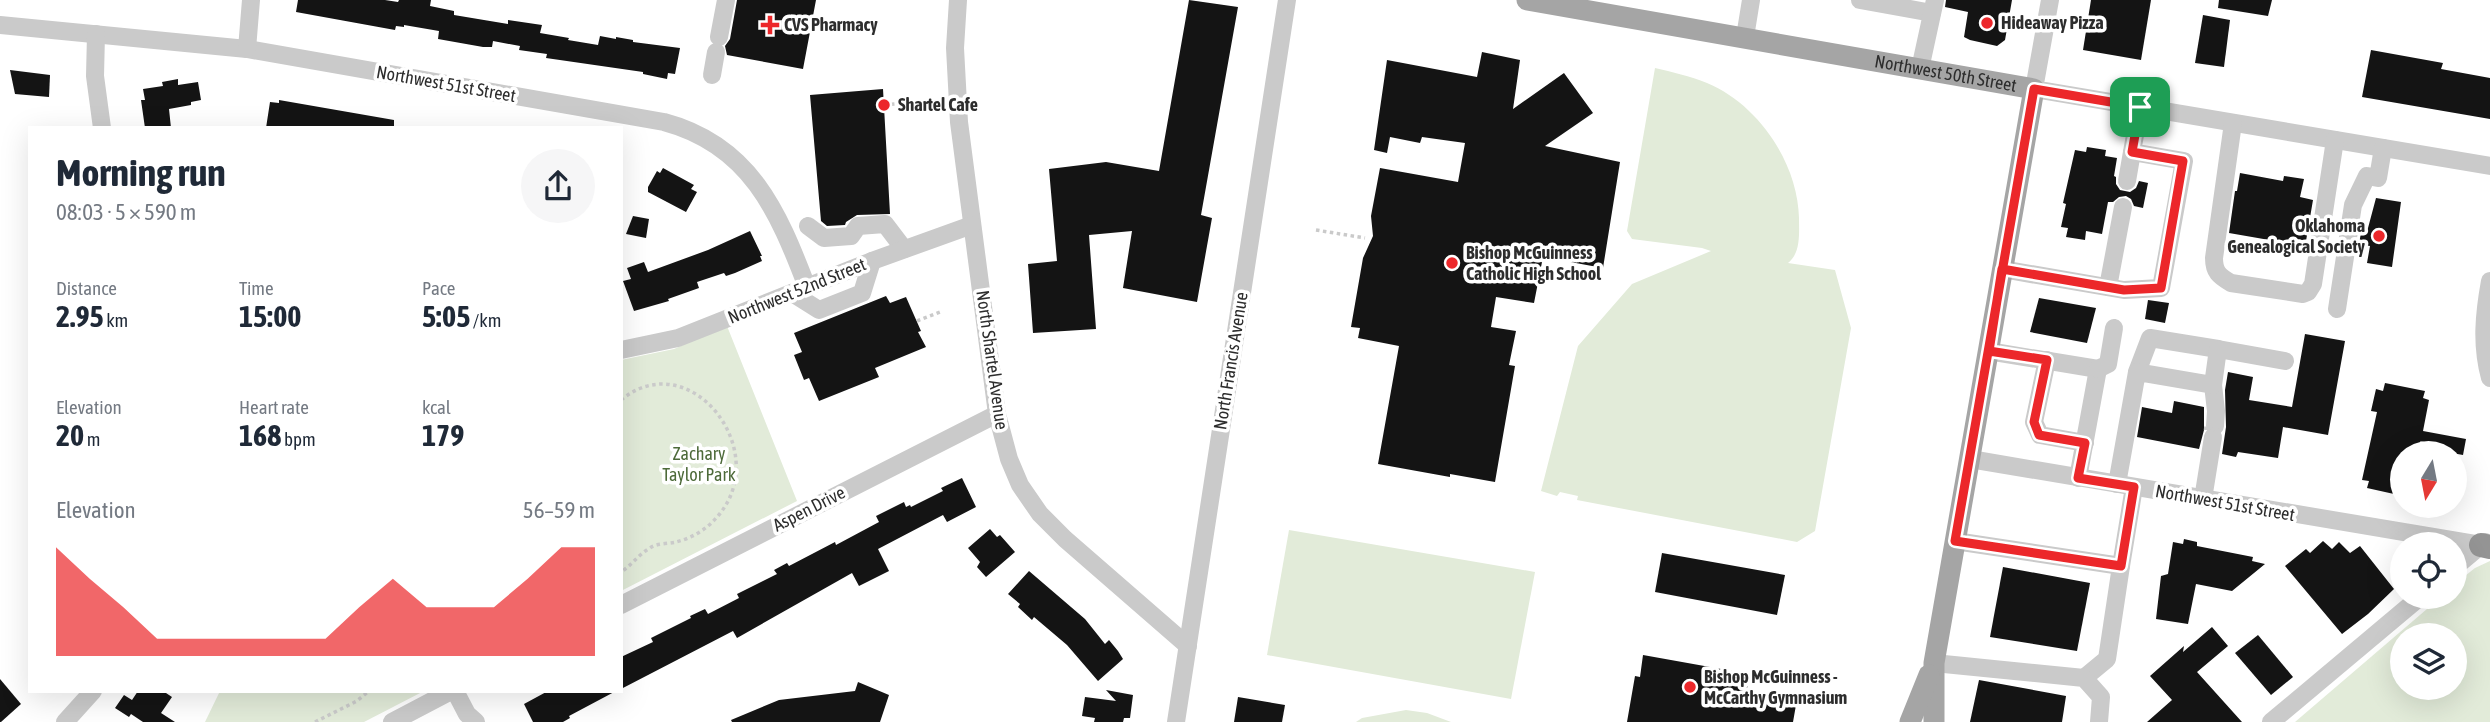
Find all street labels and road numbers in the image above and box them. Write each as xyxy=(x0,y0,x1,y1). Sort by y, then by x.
street label: Northwest 50th Street xyxy=(1873,50,2018,96)
street label: Northwest 51st Street xyxy=(375,61,517,106)
street label: Northwest 52nd Street xyxy=(725,253,869,328)
street label: North Shartel Avenue xyxy=(972,289,1013,431)
street label: North Francis Avenue xyxy=(1209,291,1252,431)
street label: Northwest 51st Street xyxy=(2154,480,2296,525)
street label: Aspen Drive xyxy=(769,481,848,536)

